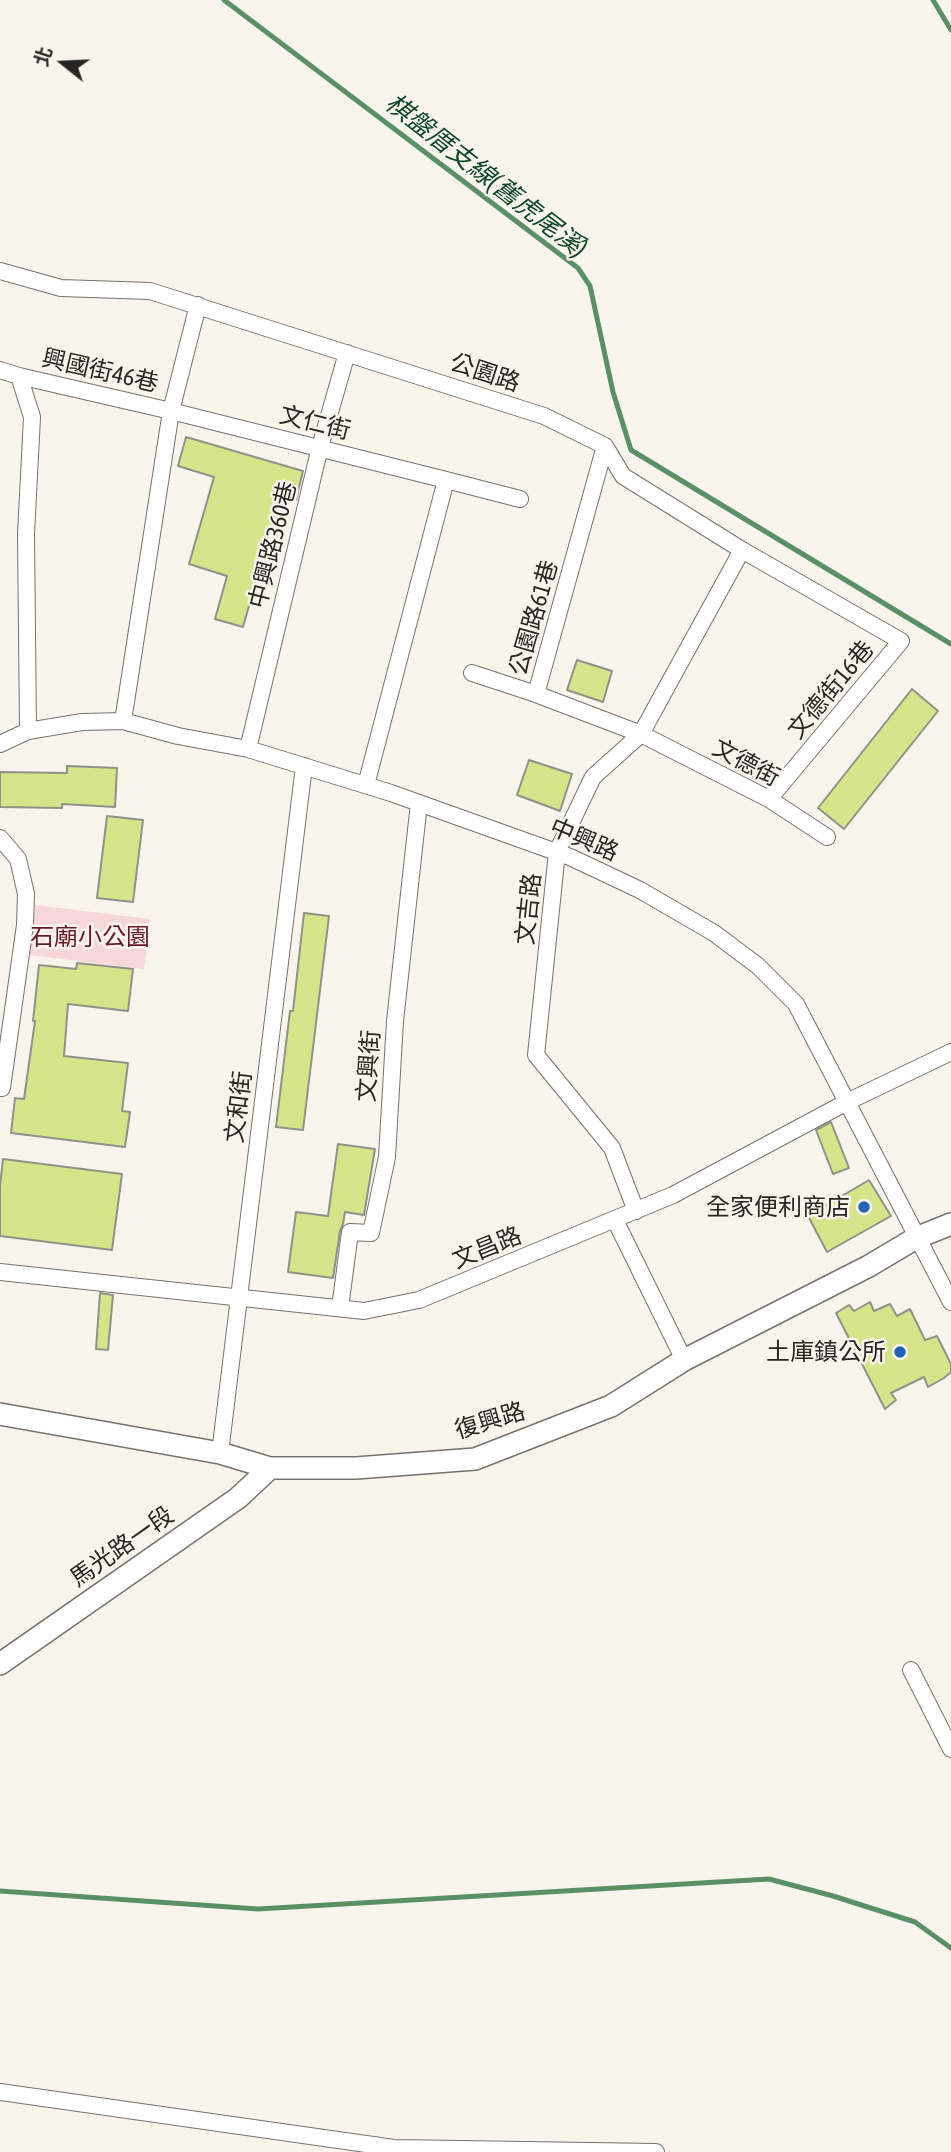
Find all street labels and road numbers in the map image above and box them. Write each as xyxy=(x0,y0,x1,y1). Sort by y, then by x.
street label: 興國街46巷 xyxy=(39,344,161,398)
street label: 公園路 xyxy=(446,348,524,398)
street label: 文仁街 xyxy=(277,400,353,446)
street label: 中興路360巷 xyxy=(243,479,303,611)
street label: 公園路61巷 xyxy=(504,557,564,679)
street label: 文德街16巷 xyxy=(782,635,880,745)
street label: 文德街 xyxy=(707,733,785,793)
street label: 中興路 xyxy=(545,813,623,867)
street label: 文吉路 xyxy=(511,872,547,946)
street label: 文興街 xyxy=(352,1029,386,1103)
street label: 文和街 xyxy=(220,1070,258,1144)
street label: 文昌路 xyxy=(448,1221,526,1275)
street label: 復興路 xyxy=(451,1397,529,1445)
street label: 馬光路一段 xyxy=(65,1501,179,1593)

